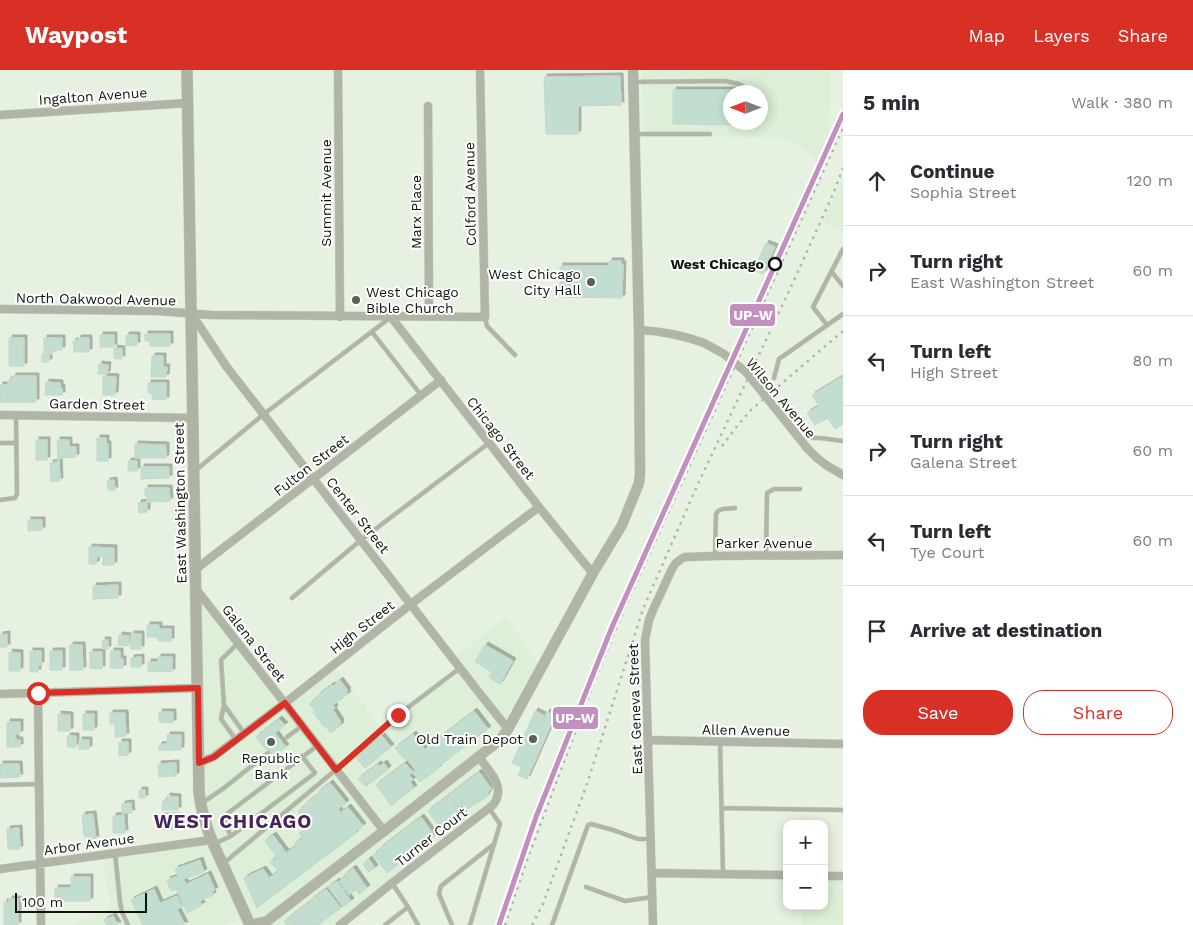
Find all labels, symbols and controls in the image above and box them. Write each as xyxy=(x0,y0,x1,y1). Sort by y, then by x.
text: Waypost xyxy=(25,21,127,49)
text: Map xyxy=(968,25,1005,46)
text: Layers xyxy=(1033,25,1090,46)
text: Share xyxy=(1118,25,1168,46)
street label: Ingalton Avenue xyxy=(38,84,148,108)
north arrow xyxy=(723,85,768,130)
text: 5 min xyxy=(863,90,920,115)
text: Walk · 380 m xyxy=(1071,93,1173,112)
street label: Summit Avenue xyxy=(318,139,334,247)
street label: Colford Avenue xyxy=(461,142,479,246)
text: Continue xyxy=(910,160,994,183)
icon: ahead xyxy=(863,167,891,195)
text: 120 m xyxy=(1127,171,1173,190)
street label: Marx Place xyxy=(408,175,424,249)
text: Sophia Street xyxy=(910,183,1016,202)
text: Turn right xyxy=(910,250,1003,273)
place label: West Chicago xyxy=(670,256,764,272)
marker: West Chicago xyxy=(768,257,782,271)
icon: right xyxy=(863,257,891,285)
text: 60 m xyxy=(1133,261,1173,280)
place label: West Chicago City Hall xyxy=(488,266,582,298)
text: East Washington Street xyxy=(910,273,1094,292)
marker: West Chicago City Hall xyxy=(585,276,597,288)
place label: West Chicago Bible Church xyxy=(366,284,459,316)
street label: North Oakwood Avenue xyxy=(16,290,176,308)
marker: West Chicago Bible Church xyxy=(350,294,362,306)
line badge: UP-W xyxy=(729,303,776,327)
text: UP-W xyxy=(733,307,773,323)
text: Turn left xyxy=(910,340,991,363)
icon: left xyxy=(863,347,891,375)
text: 80 m xyxy=(1132,351,1173,370)
street label: Wilson Avenue xyxy=(743,355,819,441)
text: High Street xyxy=(910,363,998,382)
street label: Chicago Street xyxy=(464,393,538,483)
street label: Garden Street xyxy=(49,395,145,413)
street label: East Washington Street xyxy=(171,422,189,584)
text: Turn right xyxy=(910,430,1003,453)
street label: Fulton Street xyxy=(270,431,352,499)
icon: right xyxy=(863,437,891,465)
text: 60 m xyxy=(1133,441,1173,460)
text: Galena Street xyxy=(910,453,1017,472)
street label: Center Street xyxy=(323,474,393,556)
text: Turn left xyxy=(910,520,991,543)
icon: left xyxy=(863,527,891,555)
text: 60 m xyxy=(1133,531,1173,550)
street label: Parker Avenue xyxy=(715,535,813,551)
text: Tye Court xyxy=(910,543,984,562)
street label: High Street xyxy=(327,597,397,657)
street label: Galena Street xyxy=(219,601,289,685)
icon: arrive xyxy=(863,617,891,645)
text: Arrive at destination xyxy=(910,619,1102,642)
street label: East Geneva Street xyxy=(625,643,645,775)
route start xyxy=(27,682,50,705)
button: Save xyxy=(863,690,1013,735)
button: Share xyxy=(1023,690,1173,735)
route end xyxy=(387,704,410,727)
line badge: UP-W xyxy=(552,706,599,730)
text: UP-W xyxy=(555,710,595,726)
street label: Allen Avenue xyxy=(702,721,790,739)
place label: Old Train Depot xyxy=(416,731,523,747)
marker: Old Train Depot xyxy=(527,733,539,745)
marker: Republic Bank xyxy=(265,736,277,748)
place label: Republic Bank xyxy=(241,750,301,782)
street label: Turner Court xyxy=(392,804,470,870)
district label: WEST CHICAGO xyxy=(154,810,312,833)
map controls xyxy=(783,820,828,910)
button: + xyxy=(783,820,828,865)
street label: Arbor Avenue xyxy=(43,830,135,858)
button: − xyxy=(783,865,828,910)
scale bar xyxy=(15,890,148,913)
text: 100 m xyxy=(22,894,63,910)

